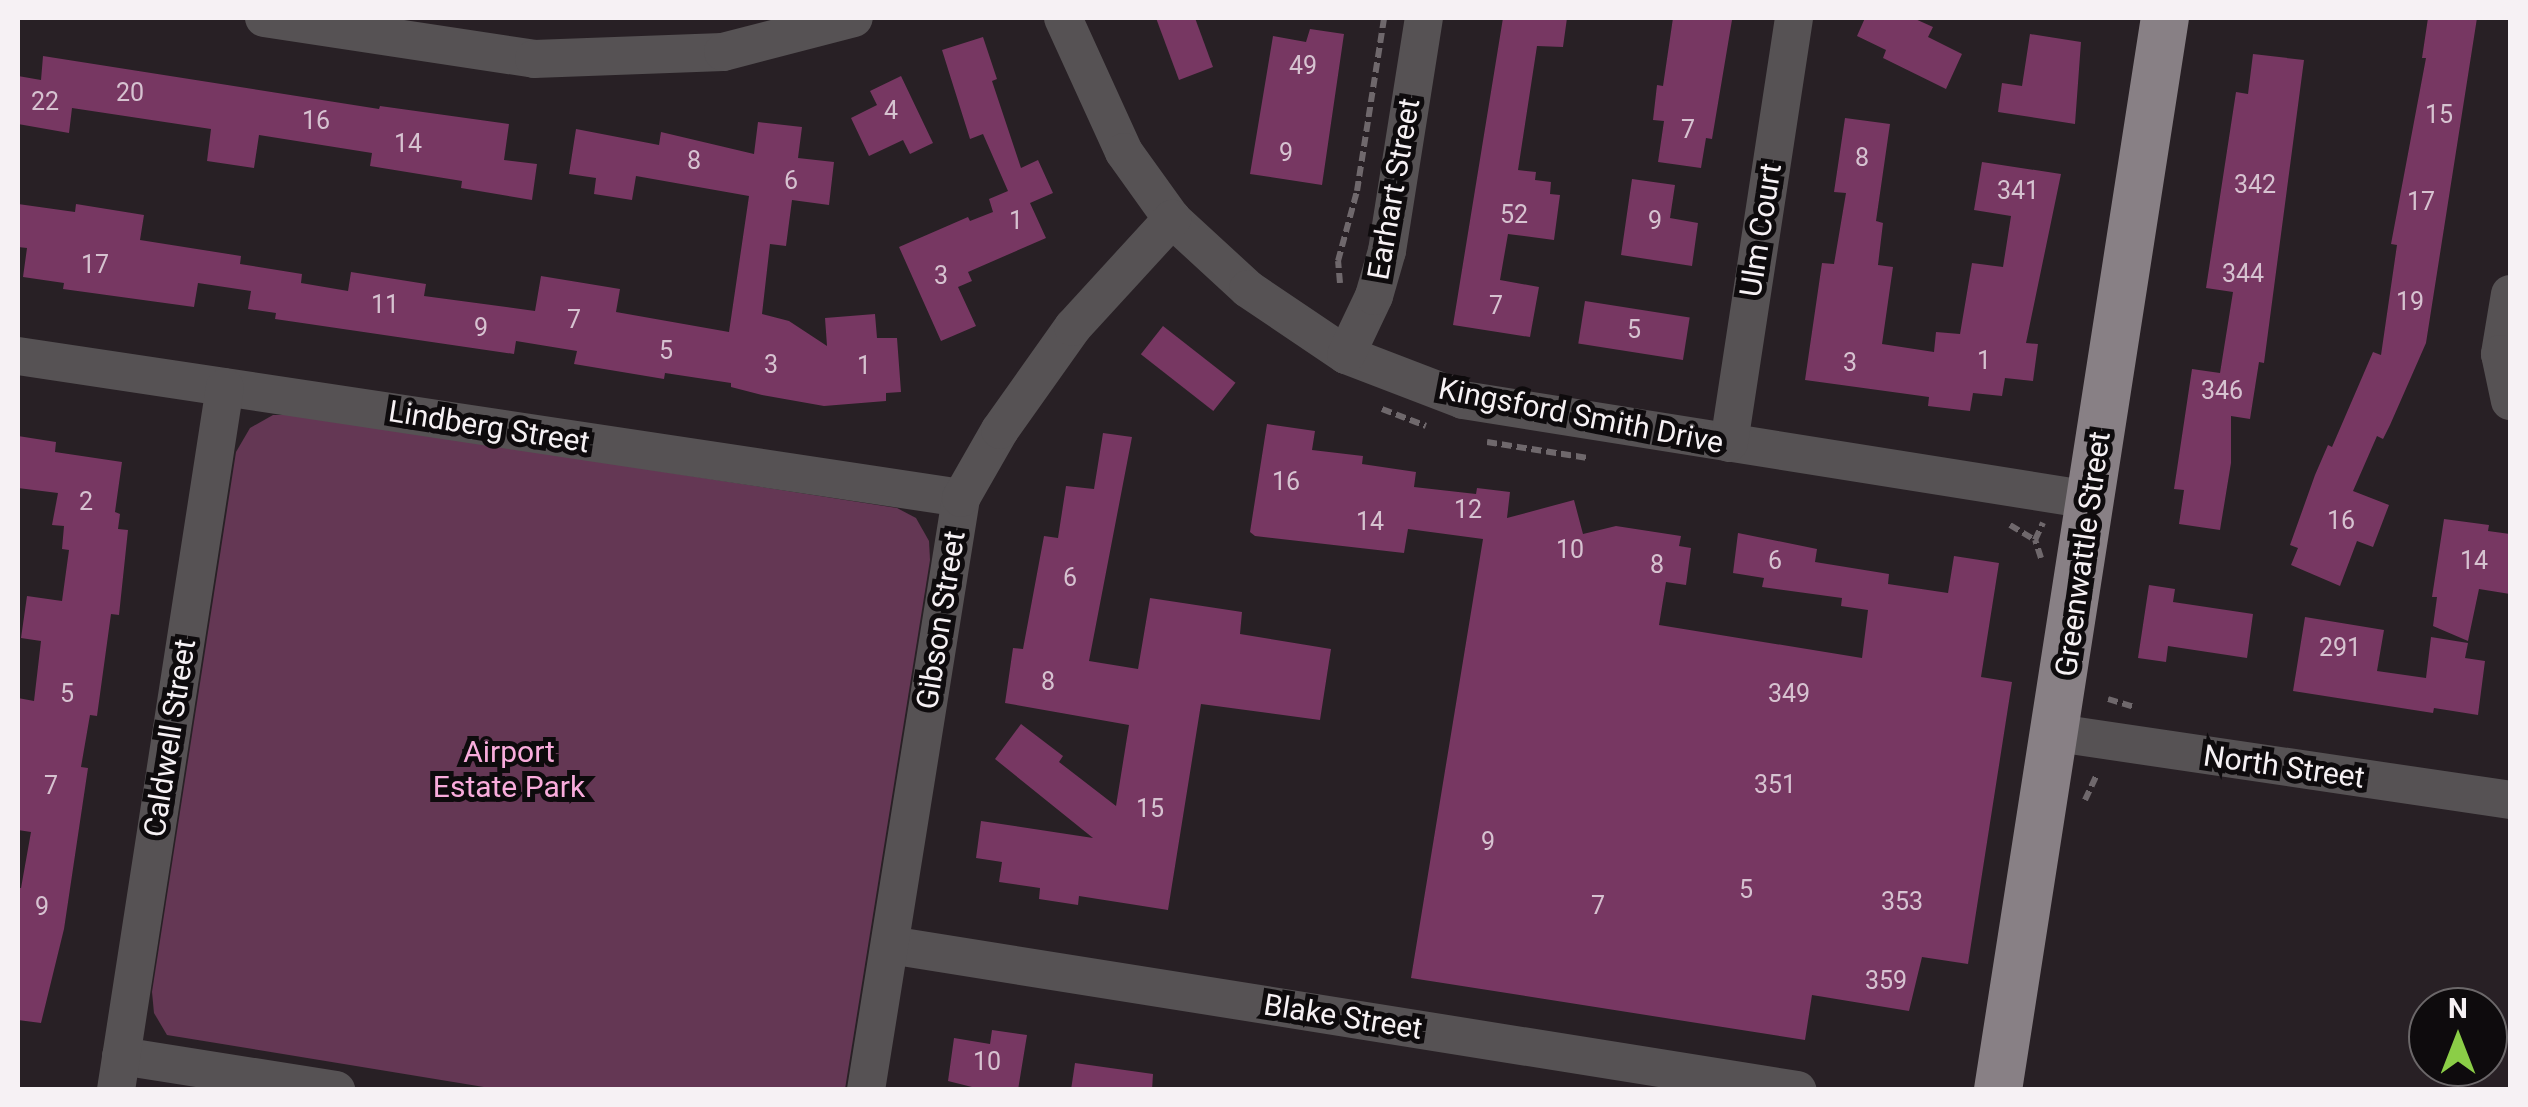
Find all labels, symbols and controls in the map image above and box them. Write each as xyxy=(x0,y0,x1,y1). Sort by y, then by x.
house number: 49 xyxy=(1289,51,1317,81)
house number: 20 xyxy=(116,78,144,108)
house number: 22 xyxy=(31,87,59,117)
street label: Earhart Street xyxy=(1360,95,1428,283)
house number: 4 xyxy=(884,96,898,126)
house number: 15 xyxy=(2425,100,2453,130)
house number: 16 xyxy=(302,106,330,136)
house number: 7 xyxy=(1681,115,1695,145)
house number: 14 xyxy=(394,129,422,159)
house number: 9 xyxy=(1279,138,1293,168)
house number: 8 xyxy=(1855,143,1869,173)
house number: 8 xyxy=(687,146,701,176)
street label: Ulm Court xyxy=(1733,161,1789,299)
house number: 6 xyxy=(784,166,798,196)
house number: 342 xyxy=(2234,170,2276,200)
house number: 341 xyxy=(1997,176,2039,206)
house number: 17 xyxy=(2407,187,2435,217)
house number: 52 xyxy=(1500,200,1528,230)
house number: 1 xyxy=(1009,206,1023,236)
house number: 9 xyxy=(1648,206,1662,236)
house number: 17 xyxy=(81,250,109,280)
house number: 344 xyxy=(2222,259,2264,289)
house number: 3 xyxy=(934,261,948,291)
house number: 19 xyxy=(2396,287,2424,317)
house number: 11 xyxy=(371,290,399,320)
house number: 7 xyxy=(1489,291,1503,321)
house number: 7 xyxy=(567,305,581,335)
house number: 9 xyxy=(474,313,488,343)
house number: 5 xyxy=(1627,315,1641,345)
house number: 5 xyxy=(659,336,673,366)
house number: 1 xyxy=(1977,346,1991,376)
house number: 3 xyxy=(1843,348,1857,378)
house number: 3 xyxy=(764,350,778,380)
house number: 1 xyxy=(857,351,871,381)
street label: Kingsford Smith Drive xyxy=(1436,371,1726,461)
house number: 346 xyxy=(2201,376,2243,406)
street label: Lindberg Street xyxy=(386,393,592,461)
street label: Greenwattle Street xyxy=(2048,429,2118,679)
house number: 16 xyxy=(1272,467,1300,497)
house number: 2 xyxy=(79,487,93,517)
house number: 12 xyxy=(1454,495,1482,525)
house number: 16 xyxy=(2327,506,2355,536)
house number: 14 xyxy=(1356,507,1384,537)
street label: Gibson Street xyxy=(909,528,973,712)
house number: 10 xyxy=(1556,535,1584,565)
house number: 6 xyxy=(1768,546,1782,576)
house number: 14 xyxy=(2460,546,2488,576)
house number: 8 xyxy=(1650,550,1664,580)
house number: 6 xyxy=(1063,563,1077,593)
house number: 291 xyxy=(2319,633,2361,663)
street label: Caldwell Street xyxy=(137,637,203,839)
house number: 8 xyxy=(1041,667,1055,697)
house number: 5 xyxy=(60,679,74,709)
house number: 349 xyxy=(1768,679,1810,709)
park label: Airport Estate Park xyxy=(433,734,585,804)
street label: North Street xyxy=(2201,738,2367,796)
house number: 351 xyxy=(1754,770,1796,800)
house number: 7 xyxy=(44,771,58,801)
house number: 15 xyxy=(1136,794,1164,824)
house number: 9 xyxy=(1481,827,1495,857)
house number: 5 xyxy=(1739,875,1753,905)
house number: 353 xyxy=(1881,887,1923,917)
house number: 7 xyxy=(1591,891,1605,921)
house number: 9 xyxy=(35,892,49,922)
house number: 359 xyxy=(1865,966,1907,996)
street label: Blake Street xyxy=(1261,987,1425,1047)
north arrow xyxy=(2408,987,2508,1087)
text: N xyxy=(2448,992,2468,1025)
house number: 10 xyxy=(973,1047,1001,1077)

